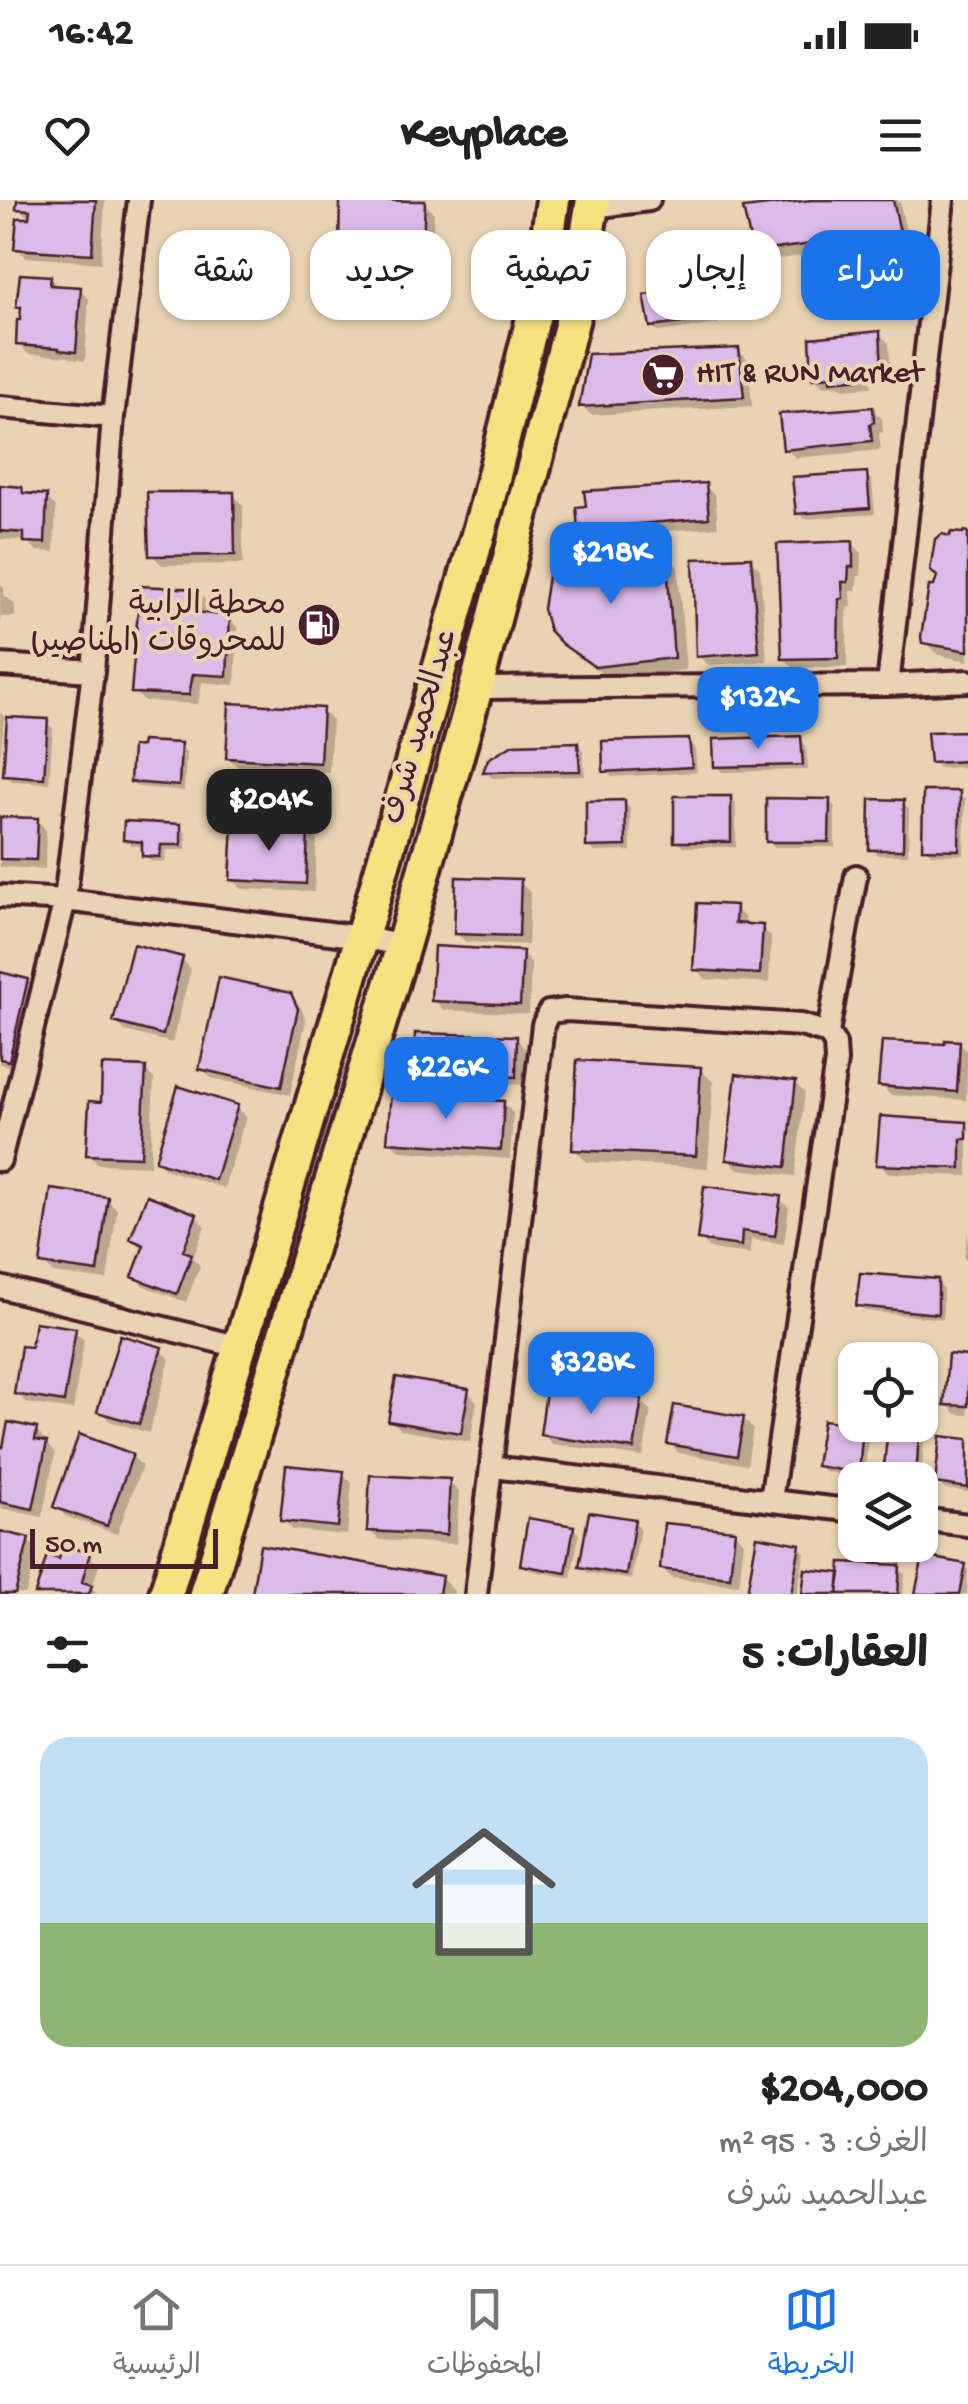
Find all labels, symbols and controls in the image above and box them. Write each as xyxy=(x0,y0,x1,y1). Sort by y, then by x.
text: 16:42 xyxy=(50,13,133,57)
icon: heart xyxy=(40,108,95,163)
icon: menu xyxy=(873,108,928,163)
text: Keyplace xyxy=(401,109,567,162)
chip: شقة xyxy=(159,230,290,320)
chip: جديد xyxy=(310,230,451,320)
chip: تصفية xyxy=(471,230,626,320)
chip: إيجار xyxy=(646,230,781,320)
chip: شراء xyxy=(801,230,940,320)
supermarket icon: HIT & RUN Market xyxy=(640,352,686,398)
place label: HIT & RUN Market xyxy=(696,356,926,394)
pin: $218K xyxy=(541,522,681,607)
text: $218K xyxy=(572,535,650,573)
place label: محطة الرابية للمحروقات (المناصير) xyxy=(30,588,286,663)
fuel station icon: محطة الرابية للمحروقات (المناصير) xyxy=(296,602,342,648)
street label: عبدالحميد شرف xyxy=(376,625,468,829)
pin: $132K xyxy=(688,667,828,752)
text: $132K xyxy=(719,680,797,718)
pin: $204K xyxy=(199,769,339,854)
text: $204K xyxy=(229,782,310,820)
pin: $226K xyxy=(376,1037,516,1122)
text: $226K xyxy=(406,1050,486,1088)
pin: $328K xyxy=(521,1332,661,1417)
map controls xyxy=(838,1342,938,1562)
button: locate xyxy=(838,1342,938,1442)
text: $328K xyxy=(550,1345,632,1383)
button: layers xyxy=(838,1462,938,1562)
scale bar xyxy=(30,1524,218,1568)
text: 50 m xyxy=(45,1530,102,1563)
icon: filters xyxy=(40,1627,95,1682)
text: العقارات: 5 xyxy=(742,1634,928,1683)
icon: home xyxy=(394,1802,574,1982)
text: $204,000 xyxy=(760,2067,928,2116)
text: الغرف: 3 · 95 m² xyxy=(719,2126,928,2164)
text: عبدالحميد شرف xyxy=(727,2179,928,2217)
tab: الرئيسية xyxy=(113,2282,201,2388)
tab: المحفوظات xyxy=(427,2282,542,2388)
tab: الخريطة xyxy=(768,2282,855,2388)

